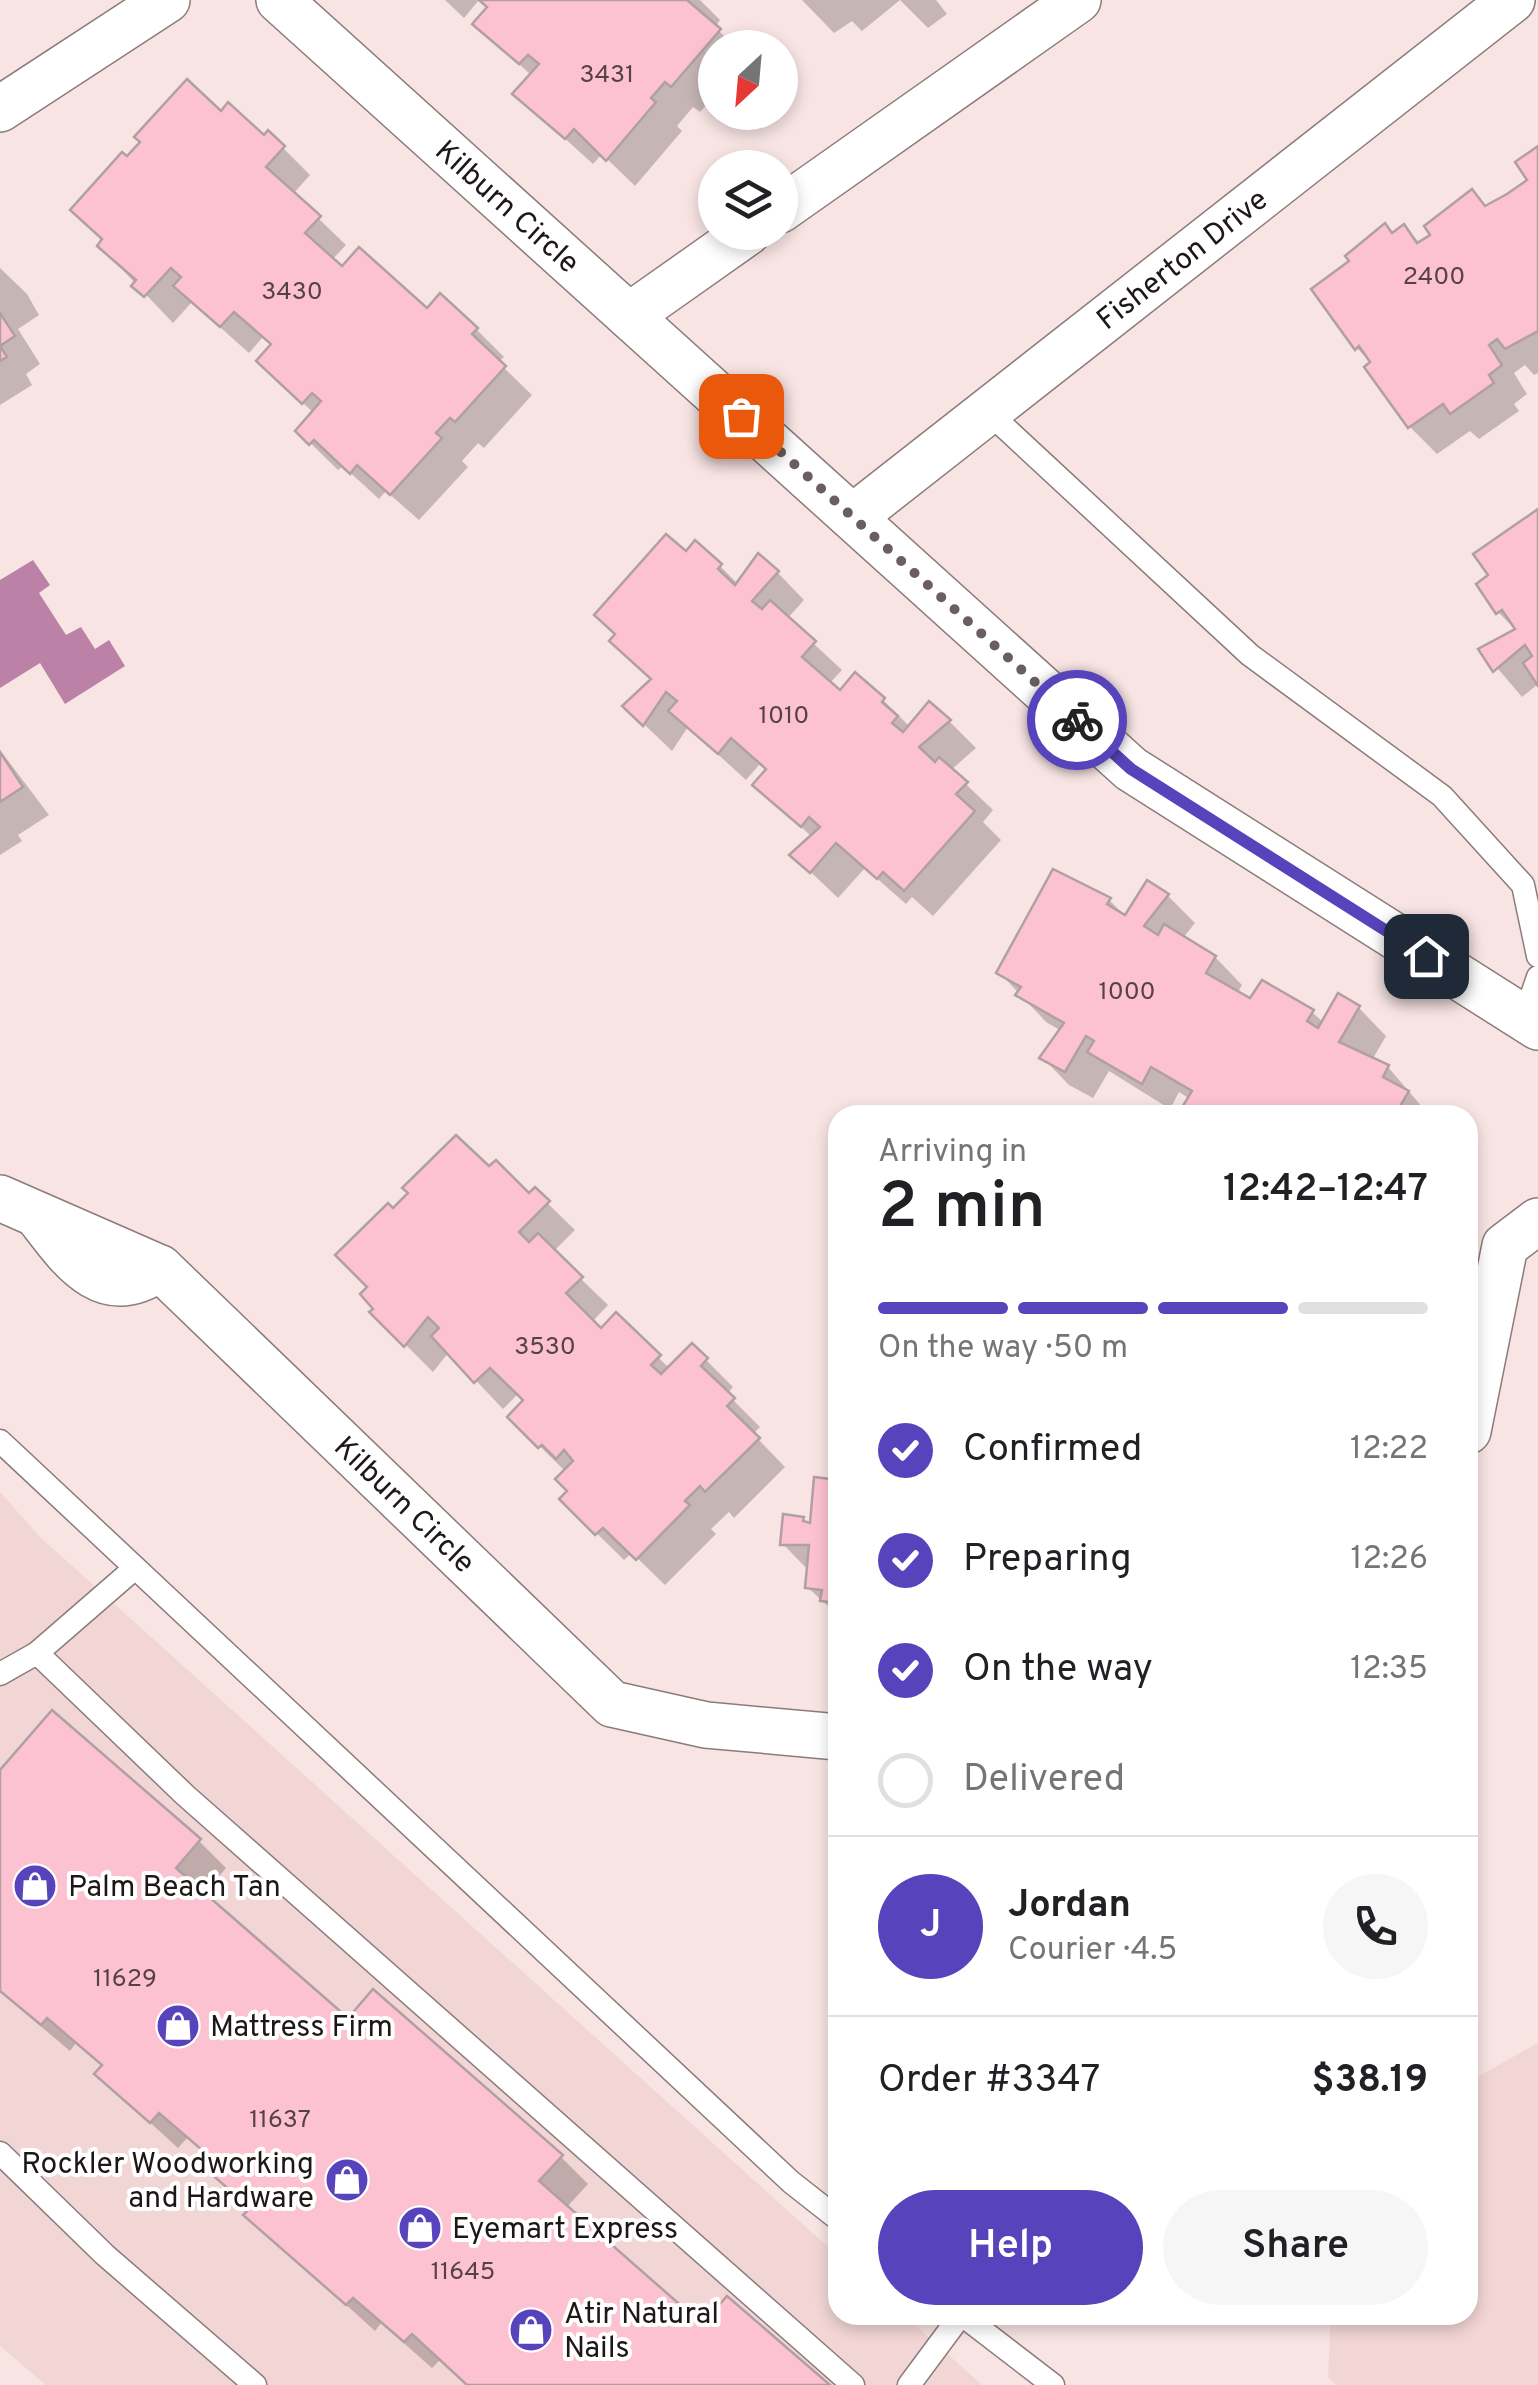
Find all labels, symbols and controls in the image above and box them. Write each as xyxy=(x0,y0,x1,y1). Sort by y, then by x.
north arrow xyxy=(698,30,798,130)
map controls xyxy=(698,30,798,250)
house number: 3431 xyxy=(580,60,634,92)
street label: Kilburn Circle xyxy=(426,134,586,283)
button: layers xyxy=(698,150,798,250)
street label: Fisherton Drive xyxy=(1090,182,1276,339)
house number: 2400 xyxy=(1403,262,1465,294)
house number: 3430 xyxy=(261,277,323,309)
pin xyxy=(699,374,784,459)
icon: bag xyxy=(714,389,769,444)
courier xyxy=(1027,670,1127,770)
icon: bike xyxy=(1050,693,1105,748)
house number: 1010 xyxy=(759,701,809,733)
pin xyxy=(1384,914,1469,999)
icon: home xyxy=(1399,929,1454,984)
house number: 1000 xyxy=(1098,977,1156,1009)
text: Arriving in xyxy=(878,1133,1027,1173)
text: 12:42–12:47 xyxy=(1223,1166,1428,1215)
text: 2 min xyxy=(878,1169,1046,1251)
text: On the way · 50 m xyxy=(878,1329,1128,1369)
house number: 3530 xyxy=(514,1332,576,1364)
icon: check xyxy=(878,1423,933,1478)
text: Confirmed xyxy=(963,1426,1142,1475)
street label: Kilburn Circle xyxy=(325,1430,481,1583)
text: 12:22 xyxy=(1350,1430,1428,1470)
icon: check xyxy=(878,1533,933,1588)
text: Preparing xyxy=(963,1536,1132,1585)
text: 12:26 xyxy=(1351,1540,1428,1580)
icon: check xyxy=(878,1643,933,1698)
text: On the way xyxy=(963,1646,1153,1695)
text: 12:35 xyxy=(1350,1650,1428,1690)
text: Delivered xyxy=(963,1756,1125,1805)
shop icon: Palm Beach Tan xyxy=(12,1863,58,1909)
place label: Palm Beach Tan xyxy=(68,1870,281,1907)
button: phone xyxy=(1323,1874,1428,1979)
text: Jordan xyxy=(1008,1882,1131,1931)
text: J xyxy=(920,1902,941,1951)
text: Courier · 4.5 xyxy=(1008,1931,1177,1971)
house number: 11629 xyxy=(93,1964,157,1996)
shop icon: Mattress Firm xyxy=(155,2003,201,2049)
place label: Mattress Firm xyxy=(210,2010,393,2047)
text: Order #3347 xyxy=(878,2057,1100,2106)
text: $38.19 xyxy=(1311,2057,1428,2106)
house number: 11637 xyxy=(249,2105,311,2137)
place label: Rockler Woodworking and Hardware xyxy=(21,2147,314,2218)
shop icon: Rockler Woodworking and Hardware xyxy=(324,2157,370,2203)
button: Help xyxy=(878,2190,1143,2305)
button: Share xyxy=(1163,2190,1428,2305)
shop icon: Eyemart Express xyxy=(397,2205,443,2251)
place label: Eyemart Express xyxy=(452,2212,678,2249)
house number: 11645 xyxy=(431,2257,495,2289)
place label: Atir Natural Nails xyxy=(564,2297,719,2368)
shop icon: Atir Natural Nails xyxy=(508,2307,554,2353)

